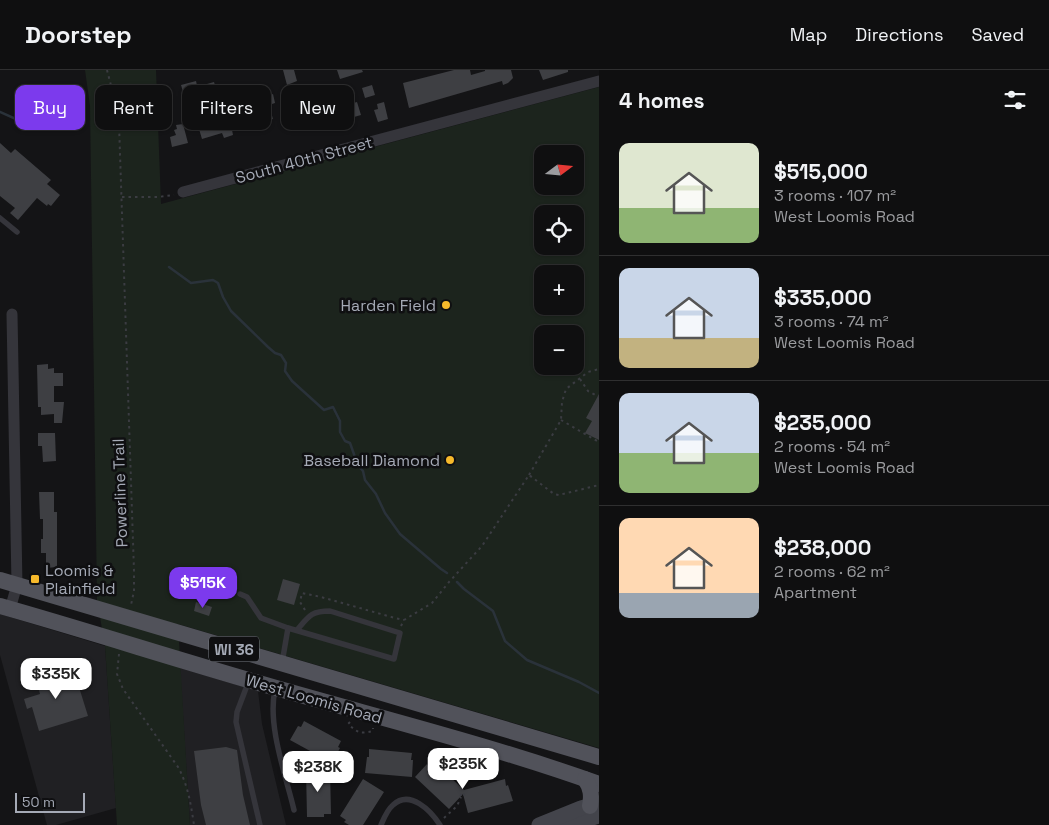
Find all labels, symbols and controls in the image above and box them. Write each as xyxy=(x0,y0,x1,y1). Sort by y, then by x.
text: Doorstep xyxy=(25,19,132,50)
text: Map xyxy=(790,23,827,46)
text: Directions xyxy=(855,23,944,46)
text: Saved xyxy=(972,23,1024,46)
chip: Buy xyxy=(15,85,85,130)
chip: Rent xyxy=(95,85,172,130)
chip: Filters xyxy=(182,85,271,130)
chip: New xyxy=(281,85,354,130)
icon: filters xyxy=(1001,86,1029,114)
text: 4 homes xyxy=(619,87,705,114)
street label: South 40th Street xyxy=(233,132,375,188)
north arrow xyxy=(534,145,584,195)
map controls xyxy=(534,145,584,375)
text: $515,000 xyxy=(774,158,868,185)
icon: home xyxy=(659,163,719,223)
text: 3 rooms · 107 m² xyxy=(774,185,896,206)
button: locate xyxy=(534,205,584,255)
text: West Loomis Road xyxy=(774,206,915,227)
button: + xyxy=(534,265,584,315)
text: $335,000 xyxy=(774,284,872,311)
icon: home xyxy=(659,288,719,348)
place label: Harden Field xyxy=(341,295,436,316)
marker: Harden Field xyxy=(440,299,452,311)
text: 3 rooms · 74 m² xyxy=(774,311,889,332)
button: − xyxy=(534,325,584,375)
text: West Loomis Road xyxy=(774,332,915,353)
text: $235,000 xyxy=(774,409,871,436)
icon: home xyxy=(659,413,719,473)
text: 2 rooms · 54 m² xyxy=(774,436,890,457)
street label: Powerline Trail xyxy=(108,438,132,548)
place label: Baseball Diamond xyxy=(303,450,440,471)
marker: Baseball Diamond xyxy=(444,454,456,466)
text: West Loomis Road xyxy=(774,457,915,478)
text: $238,000 xyxy=(774,534,871,561)
icon: home xyxy=(659,538,719,598)
place label: Loomis & Plainfield xyxy=(45,560,116,599)
text: 2 rooms · 62 m² xyxy=(774,561,890,582)
pin: $515K xyxy=(168,566,238,609)
text: $515K xyxy=(180,572,226,593)
marker: Loomis & Plainfield xyxy=(29,573,41,585)
text: Apartment xyxy=(774,582,857,603)
road number: WI 36 xyxy=(209,636,259,662)
pin: $335K xyxy=(21,658,91,700)
text: $335K xyxy=(32,663,80,684)
street label: West Loomis Road xyxy=(243,669,385,729)
pin: $235K xyxy=(428,748,498,790)
pin: $238K xyxy=(283,750,353,793)
text: $235K xyxy=(439,753,487,774)
text: $238K xyxy=(294,756,342,777)
scale bar xyxy=(15,790,85,813)
text: 50 m xyxy=(22,793,55,811)

